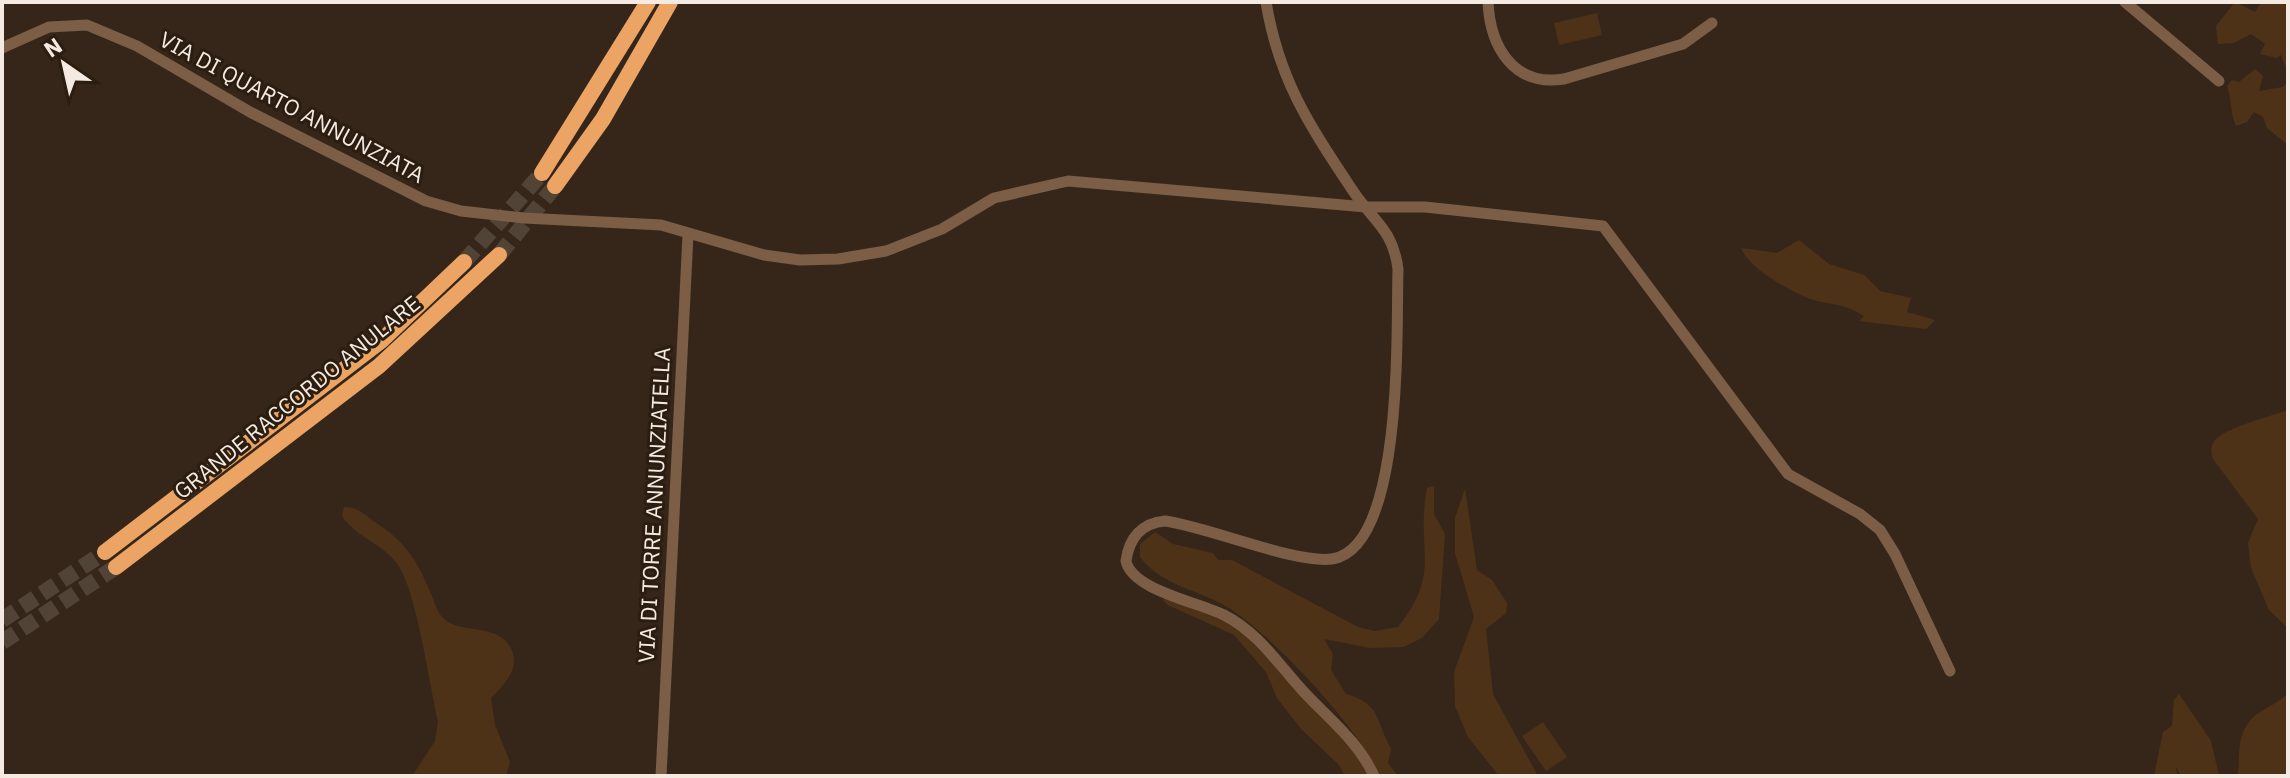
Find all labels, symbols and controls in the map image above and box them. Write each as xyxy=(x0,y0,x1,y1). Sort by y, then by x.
north arrow xyxy=(24,24,104,104)
street label: VIA DI QUARTO ANNUNZIATA xyxy=(155,24,430,189)
text: N xyxy=(38,31,67,63)
street label: GRANDE RACCORDO ANULARE xyxy=(168,288,426,505)
street label: VIA DI TORRE ANNUNZIATELLA xyxy=(631,346,676,664)

